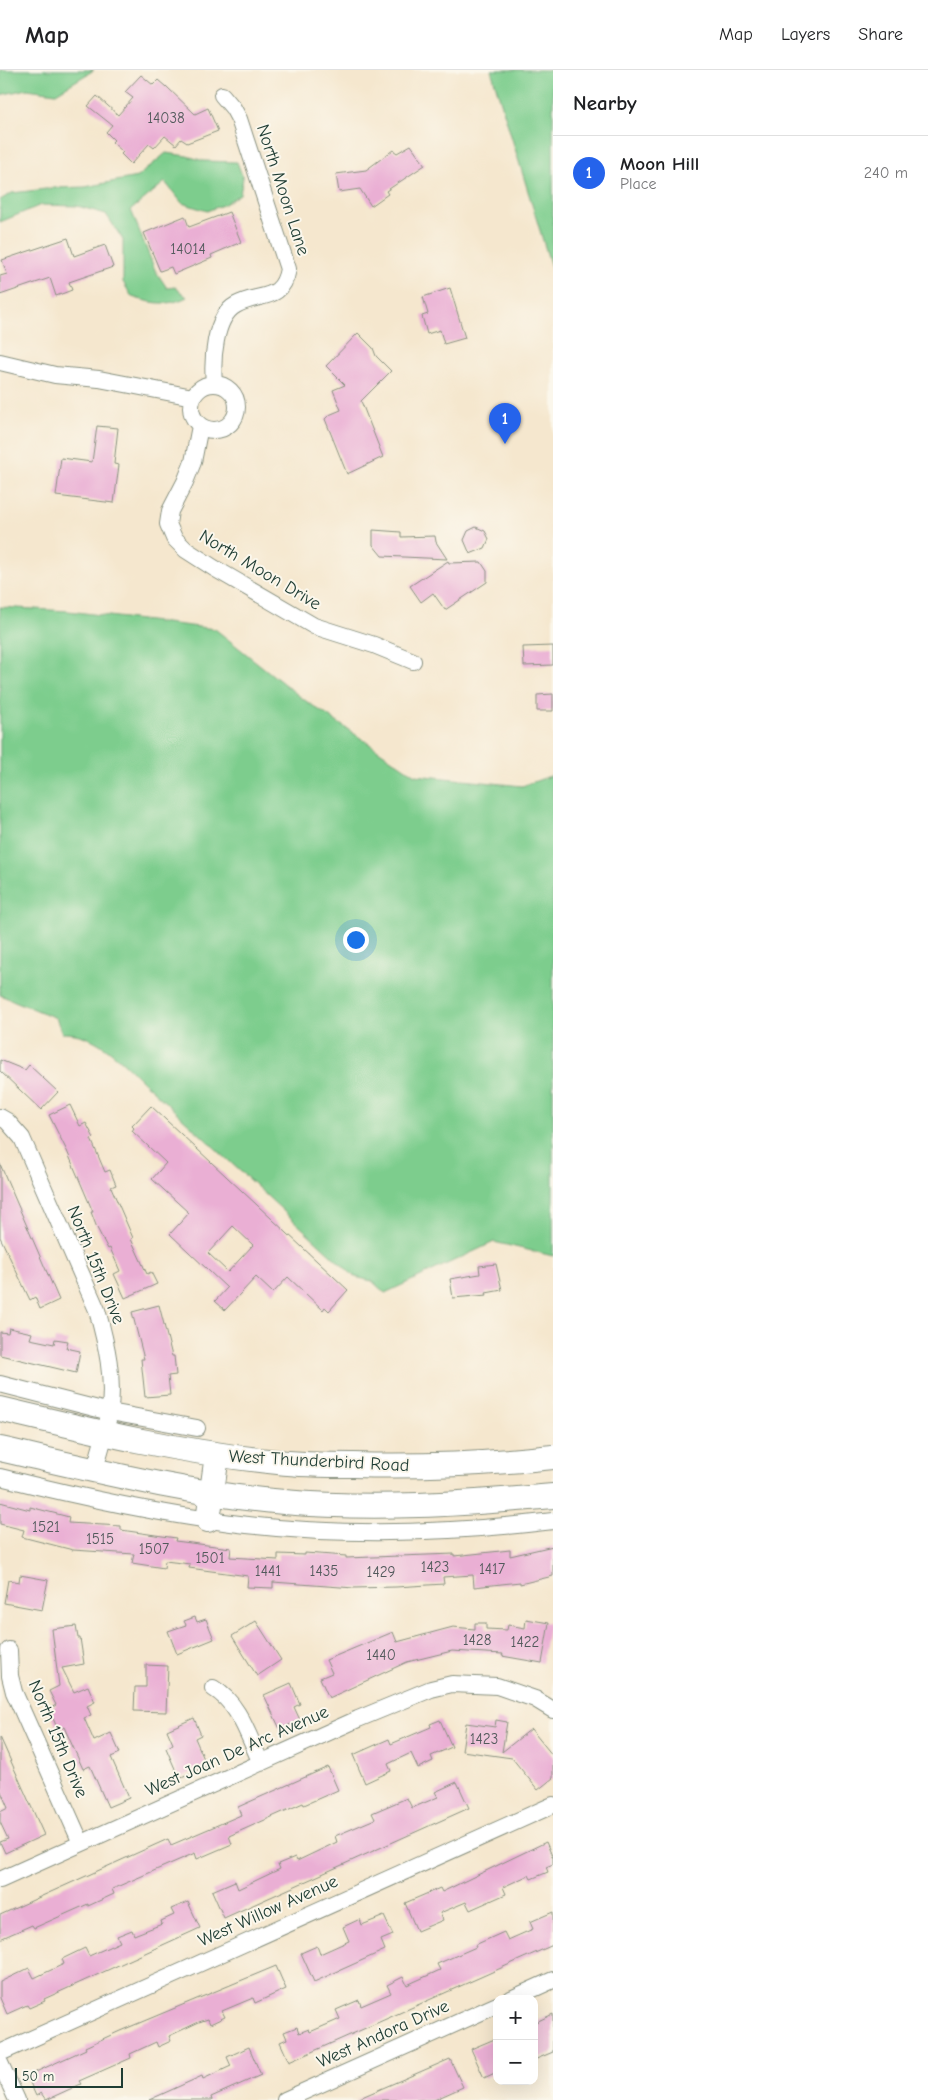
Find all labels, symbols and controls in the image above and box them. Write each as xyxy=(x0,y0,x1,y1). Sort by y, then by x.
text: Map xyxy=(25,21,69,49)
text: Map xyxy=(719,24,753,45)
text: Layers xyxy=(781,24,830,45)
text: Share xyxy=(858,24,903,45)
text: Nearby xyxy=(573,91,637,115)
house number: 14038 xyxy=(147,109,185,127)
street label: North Moon Lane xyxy=(252,122,314,258)
text: Moon Hill xyxy=(620,153,699,175)
text: 1 xyxy=(586,164,592,182)
text: 240 m xyxy=(864,164,908,182)
text: Place xyxy=(620,175,656,193)
house number: 14014 xyxy=(170,240,206,258)
pin: 1 xyxy=(489,403,521,444)
street label: North Moon Drive xyxy=(195,525,325,615)
your location xyxy=(343,927,369,953)
street label: North 15th Drive xyxy=(63,1203,129,1327)
street label: West Thunderbird Road xyxy=(228,1446,410,1476)
house number: 1521 xyxy=(32,1518,60,1536)
house number: 1515 xyxy=(86,1530,114,1548)
house number: 1507 xyxy=(139,1540,169,1558)
house number: 1501 xyxy=(195,1549,225,1567)
house number: 1423 xyxy=(421,1558,449,1576)
house number: 1417 xyxy=(479,1560,505,1578)
house number: 1441 xyxy=(255,1562,281,1580)
house number: 1435 xyxy=(310,1562,338,1580)
house number: 1429 xyxy=(367,1563,396,1581)
house number: 1428 xyxy=(463,1631,491,1649)
house number: 1422 xyxy=(511,1633,539,1651)
house number: 1440 xyxy=(366,1646,396,1664)
street label: North 15th Drive xyxy=(24,1677,92,1801)
street label: West Joan De Arc Avenue xyxy=(142,1701,332,1801)
house number: 1423 xyxy=(470,1730,498,1748)
street label: West Willow Avenue xyxy=(195,1871,341,1951)
street label: West Andora Drive xyxy=(314,1995,452,2073)
map controls xyxy=(493,1995,538,2085)
button: + xyxy=(493,1995,538,2040)
button: − xyxy=(493,2040,538,2085)
scale bar xyxy=(15,2065,122,2088)
text: 50 m xyxy=(22,2068,54,2085)

